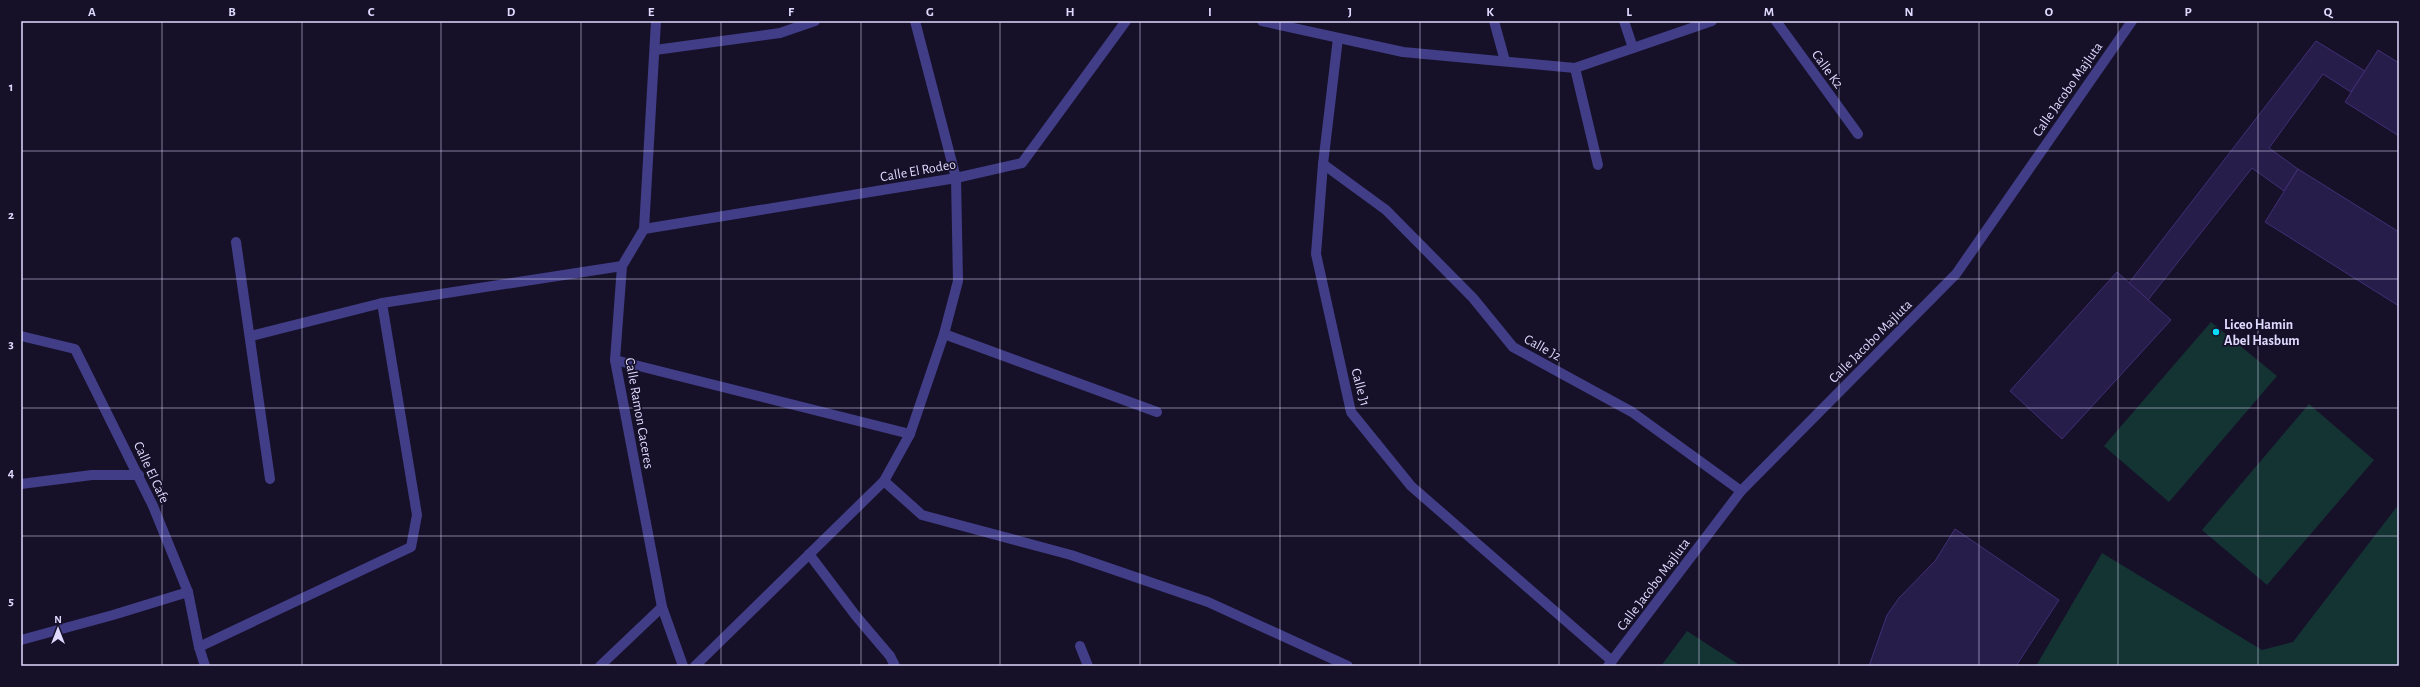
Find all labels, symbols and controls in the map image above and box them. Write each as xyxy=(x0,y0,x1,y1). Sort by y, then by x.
text: A xyxy=(88,6,96,19)
text: B xyxy=(228,6,236,19)
text: C xyxy=(368,6,375,19)
text: D xyxy=(507,6,516,19)
text: E xyxy=(648,6,655,19)
text: F xyxy=(788,6,795,19)
text: G xyxy=(926,6,934,19)
text: H xyxy=(1065,6,1075,19)
text: I xyxy=(1208,6,1212,19)
text: J xyxy=(1348,6,1352,19)
text: K xyxy=(1486,6,1494,19)
text: L xyxy=(1626,6,1632,19)
text: M xyxy=(1764,6,1774,19)
text: N xyxy=(1904,6,1914,19)
text: O xyxy=(2045,6,2054,19)
text: P xyxy=(2184,6,2192,19)
text: Q xyxy=(2324,6,2334,19)
street label: Calle Jacobo Majluta xyxy=(2030,40,2106,139)
street label: Calle K2 xyxy=(1809,48,1846,91)
text: 1 xyxy=(9,81,13,94)
street label: Calle El Rodeo xyxy=(879,157,957,185)
text: 2 xyxy=(8,209,14,222)
street label: Calle Jacobo Majluta xyxy=(1826,297,1915,386)
place label: Liceo Hamin Abel Hasbum xyxy=(2224,318,2300,348)
marker: Liceo Hamin Abel Hasbum xyxy=(2211,327,2221,337)
street label: Calle J2 xyxy=(1522,332,1563,364)
text: 3 xyxy=(8,338,14,351)
street label: Calle Ramon Caceres xyxy=(622,357,656,470)
street label: Calle J1 xyxy=(1348,367,1372,408)
street label: Calle El Cafe xyxy=(131,440,171,505)
text: 4 xyxy=(8,467,15,480)
street label: Calle Jacobo Majluta xyxy=(1615,536,1693,633)
text: 5 xyxy=(8,595,14,608)
north arrow xyxy=(38,609,78,649)
text: N xyxy=(54,614,62,625)

